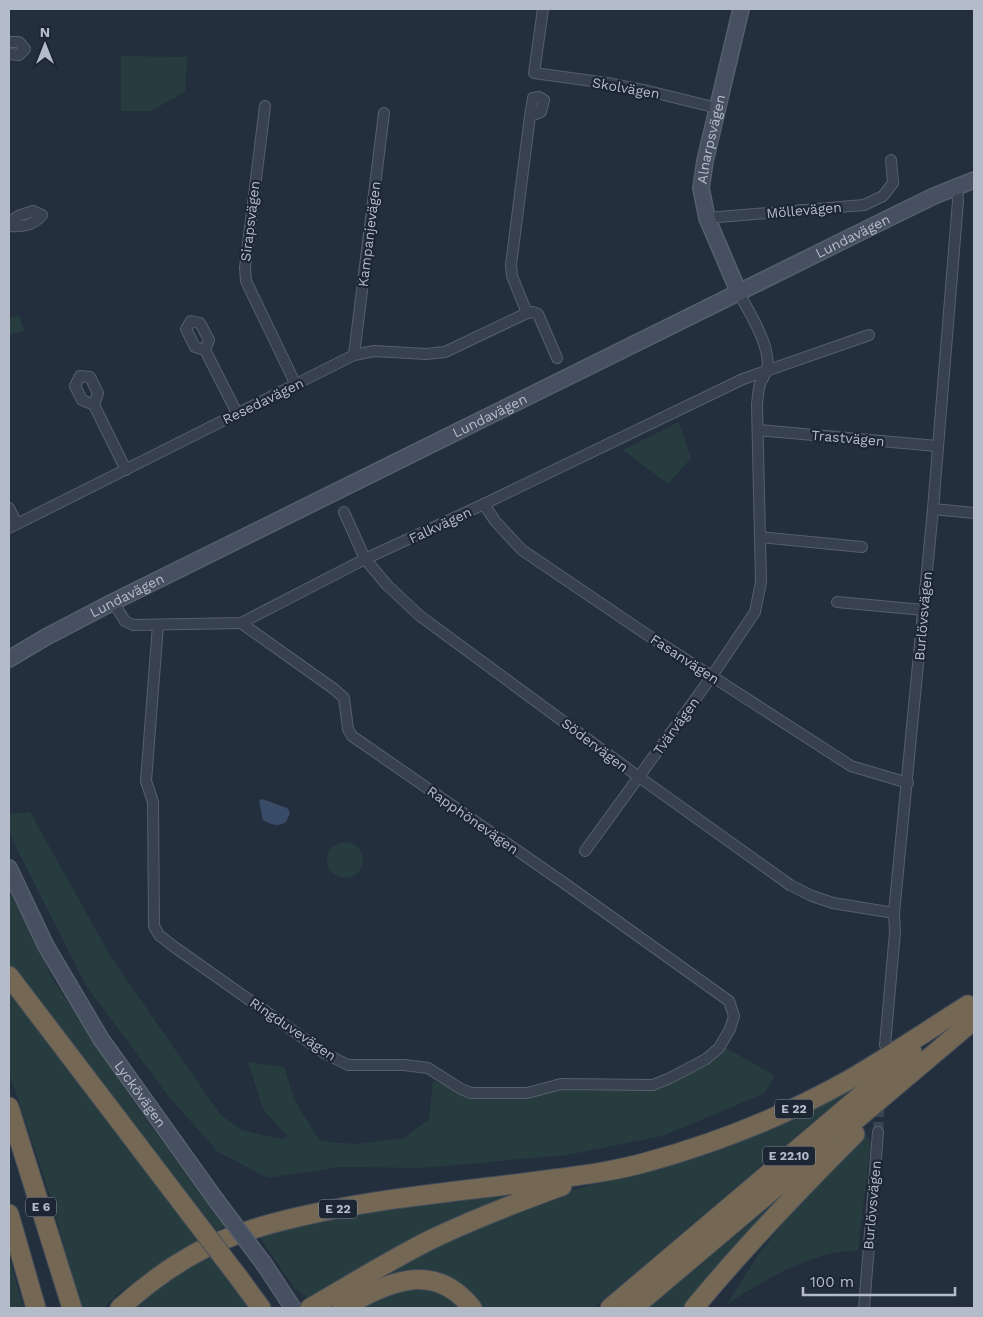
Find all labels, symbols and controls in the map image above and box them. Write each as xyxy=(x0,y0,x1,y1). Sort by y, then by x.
north arrow xyxy=(20,20,70,70)
text: N xyxy=(40,24,50,40)
street label: Skolvägen xyxy=(591,74,661,102)
street label: Alnarpsvägen xyxy=(694,93,728,185)
street label: Sirapsvägen xyxy=(237,180,263,262)
street label: Kampanjevägen xyxy=(355,180,383,288)
street label: Möllevägen xyxy=(765,199,843,221)
street label: Lundavägen xyxy=(813,211,893,261)
street label: Resedavägen xyxy=(220,374,306,428)
street label: Lundavägen xyxy=(450,390,530,441)
street label: Trastvägen xyxy=(811,427,885,449)
street label: Falkvägen xyxy=(406,504,474,546)
street label: Lundavägen xyxy=(87,570,167,621)
street label: Burlövsvägen xyxy=(911,571,935,661)
street label: Fasanvägen xyxy=(648,631,722,687)
street label: Tvärvägen xyxy=(650,694,702,758)
street label: Södervägen xyxy=(559,715,631,775)
street label: Rapphönevägen xyxy=(424,783,522,857)
street label: Ringduvevägen xyxy=(247,994,339,1064)
street label: Lyckövägen xyxy=(111,1058,169,1130)
road number: E 22 xyxy=(775,1100,813,1118)
road number: E 22.10 xyxy=(763,1146,815,1166)
street label: Burlövsvägen xyxy=(860,1160,884,1250)
road number: E 6 xyxy=(26,1198,56,1216)
road number: E 22 xyxy=(319,1200,357,1218)
scale bar xyxy=(803,1264,956,1296)
text: 100 m xyxy=(810,1273,854,1291)

